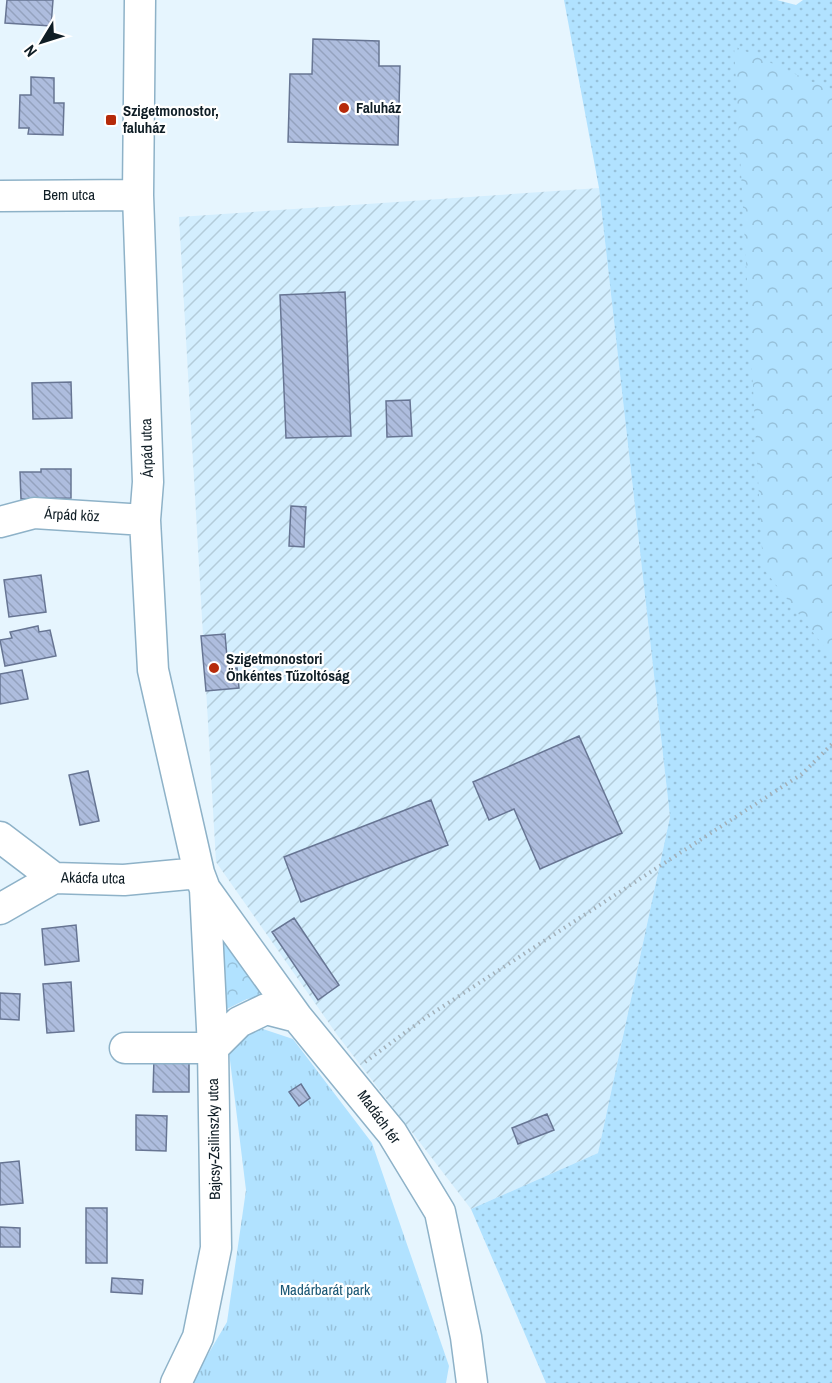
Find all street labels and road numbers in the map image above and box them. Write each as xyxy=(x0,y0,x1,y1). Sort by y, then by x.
street label: Bem utca xyxy=(43,184,95,205)
street label: Árpád utca xyxy=(135,418,158,479)
street label: Árpád köz xyxy=(43,503,100,526)
street label: Akácfa utca xyxy=(60,866,125,889)
street label: Bajcsy-Zsilinszky utca xyxy=(202,1078,225,1200)
street label: Madách tér xyxy=(353,1086,406,1148)

